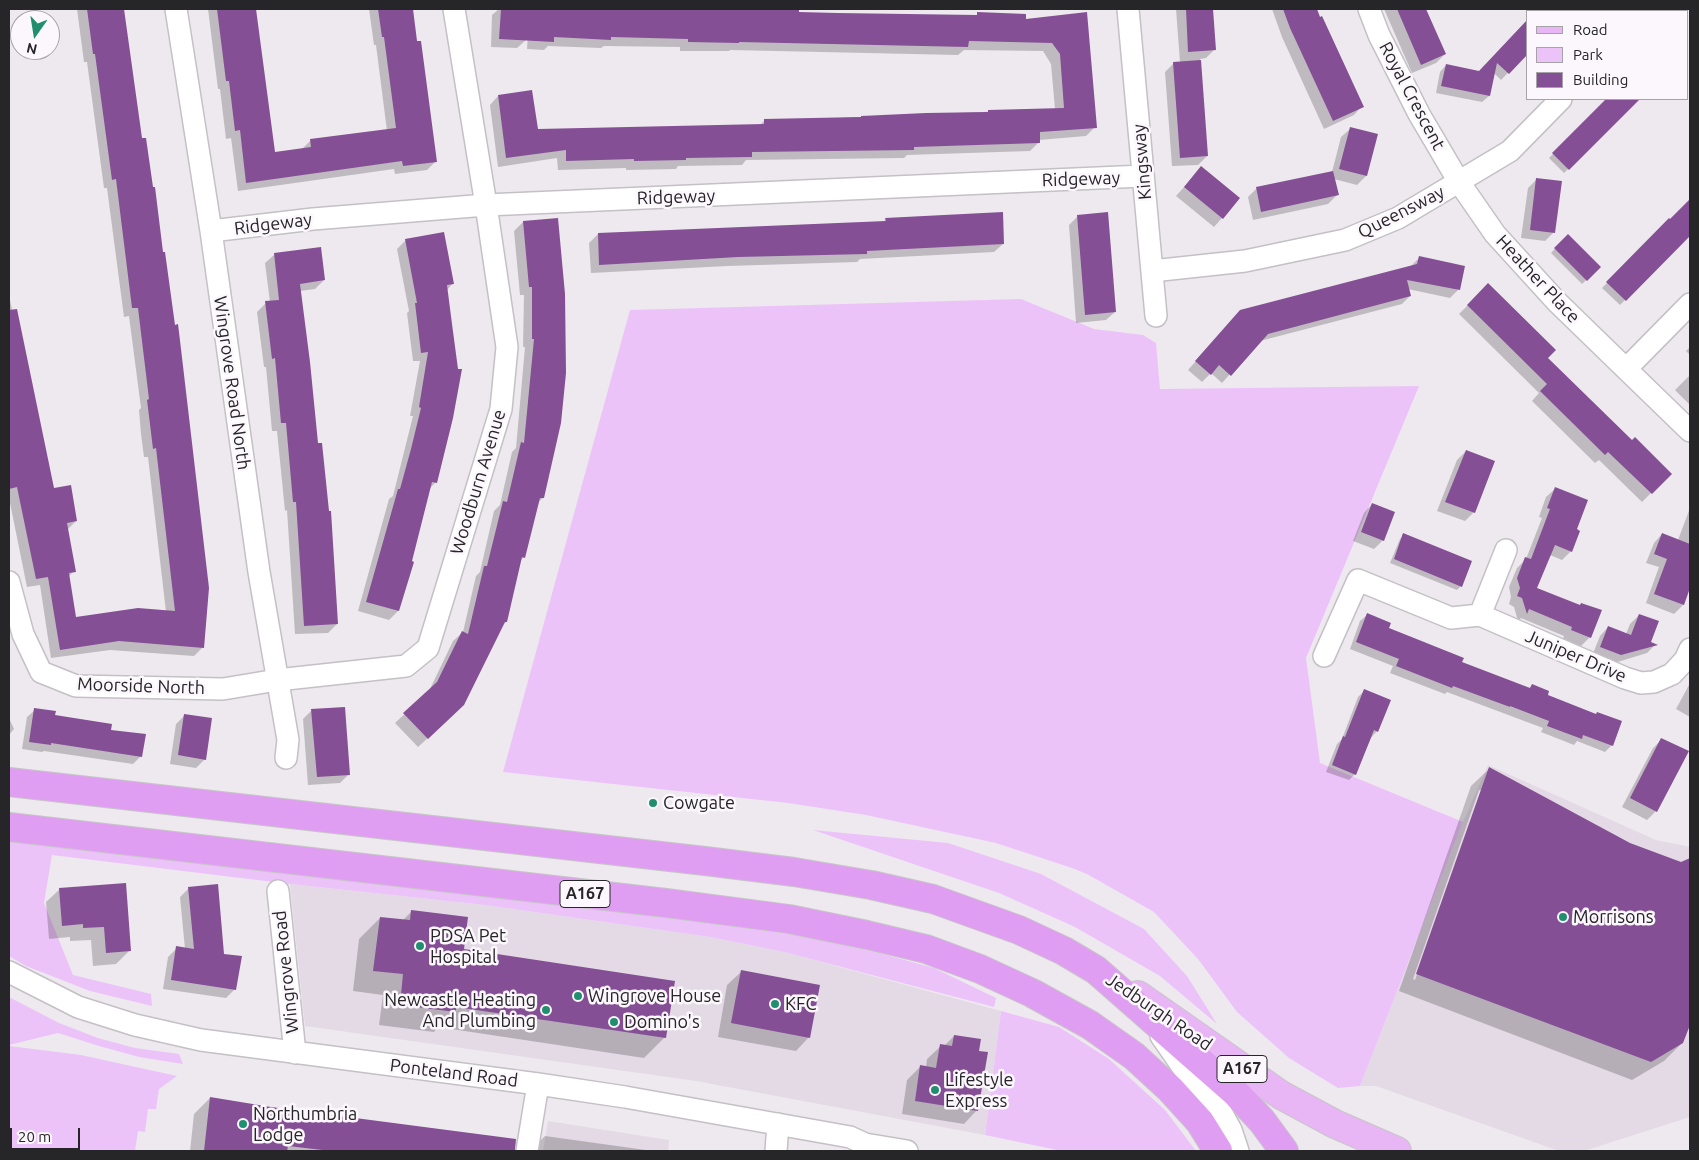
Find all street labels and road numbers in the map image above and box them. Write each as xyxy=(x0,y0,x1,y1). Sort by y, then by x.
street label: Royal Crescent xyxy=(1374,38,1450,154)
street label: Kingsway xyxy=(1128,123,1156,201)
street label: Ridgeway xyxy=(1042,167,1120,191)
street label: Queensway xyxy=(1354,181,1448,243)
street label: Ridgeway xyxy=(637,185,715,209)
street label: Ridgeway xyxy=(233,209,313,239)
street label: Heather Place xyxy=(1492,230,1584,328)
street label: Wingrove Road North xyxy=(209,295,255,471)
street label: Woodburn Avenue xyxy=(446,407,510,557)
street label: Juniper Drive xyxy=(1522,625,1630,687)
street label: Moorside North xyxy=(77,673,205,699)
road number: A167 xyxy=(560,881,610,908)
street label: Wingrove Road xyxy=(269,909,303,1035)
street label: Jedburgh Road xyxy=(1102,969,1216,1055)
street label: Ponteland Road xyxy=(389,1054,519,1092)
road number: A167 xyxy=(1217,1056,1267,1082)

